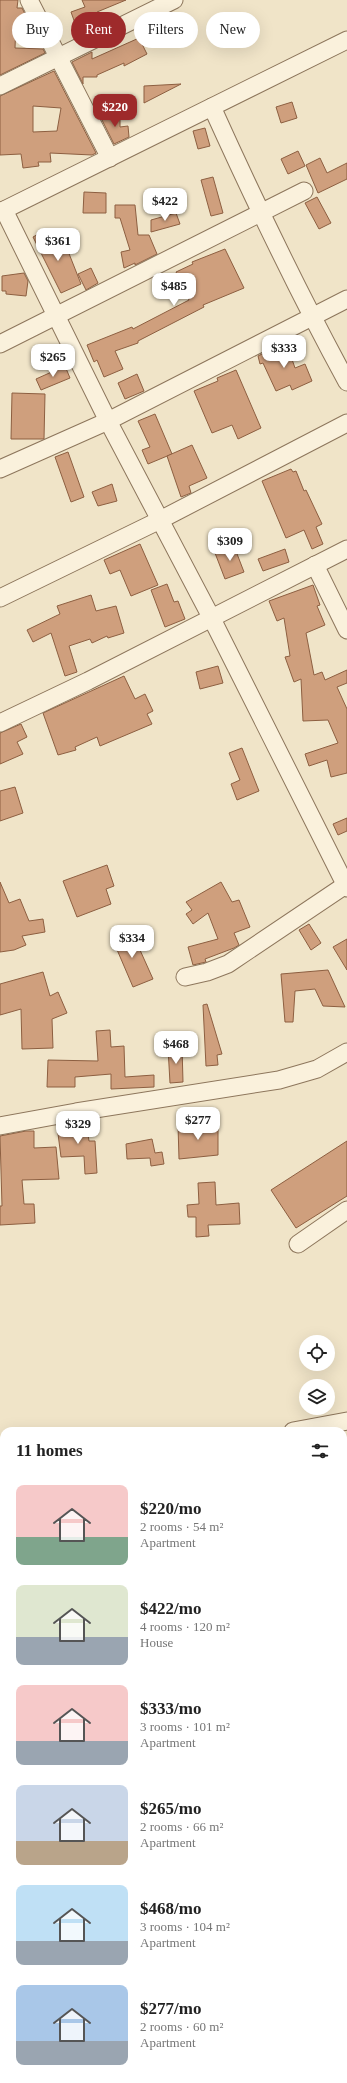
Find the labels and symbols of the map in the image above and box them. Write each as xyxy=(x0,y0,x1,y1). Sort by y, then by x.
pin: $220 xyxy=(91,94,139,128)
pin: $422 xyxy=(141,188,189,222)
pin: $361 xyxy=(34,228,82,262)
pin: $485 xyxy=(150,273,198,307)
pin: $333 xyxy=(260,335,308,369)
pin: $265 xyxy=(29,344,77,378)
pin: $309 xyxy=(206,528,254,562)
pin: $334 xyxy=(108,925,156,959)
pin: $468 xyxy=(152,1031,200,1065)
pin: $277 xyxy=(174,1107,222,1141)
pin: $329 xyxy=(54,1111,102,1145)

